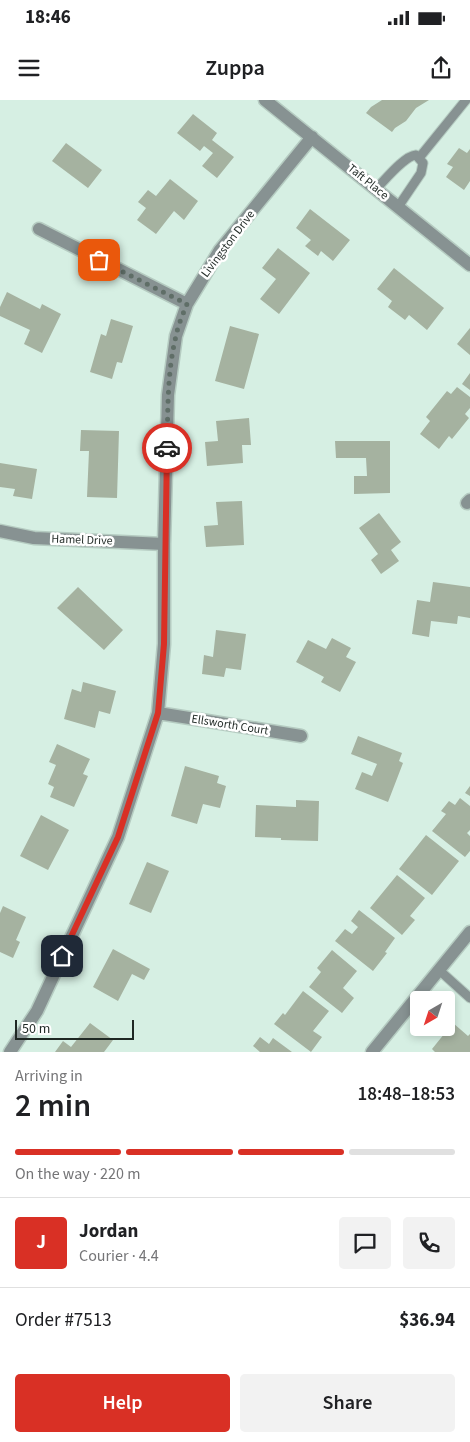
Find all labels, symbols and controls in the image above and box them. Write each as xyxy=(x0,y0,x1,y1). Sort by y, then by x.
text: 18:46 xyxy=(25,4,71,31)
text: Zuppa xyxy=(205,52,265,84)
icon: menu xyxy=(15,54,43,82)
icon: share xyxy=(427,54,455,82)
street label: Taft Place xyxy=(344,160,392,204)
street label: Livingston Drive xyxy=(197,207,259,281)
pin xyxy=(78,239,120,281)
icon: bag xyxy=(85,246,113,274)
courier xyxy=(142,423,192,473)
icon: car xyxy=(153,434,181,462)
street label: Hamel Drive xyxy=(51,530,113,550)
street label: Ellsworth Court xyxy=(190,711,270,739)
pin xyxy=(41,935,83,977)
icon: home xyxy=(48,942,76,970)
north arrow xyxy=(410,991,455,1036)
map controls xyxy=(410,991,455,1036)
scale bar xyxy=(15,1017,134,1040)
text: 50 m xyxy=(22,1019,50,1039)
text: Arriving in xyxy=(15,1065,83,1087)
text: 18:48–18:53 xyxy=(357,1081,455,1108)
text: 2 min xyxy=(15,1083,91,1129)
text: On the way · 220 m xyxy=(15,1163,140,1185)
button: chat xyxy=(339,1217,391,1269)
button: phone xyxy=(403,1217,455,1269)
text: Jordan xyxy=(79,1218,138,1245)
text: J xyxy=(36,1229,46,1256)
text: Courier · 4.4 xyxy=(79,1245,159,1267)
text: Order #7513 xyxy=(15,1307,112,1334)
text: $36.94 xyxy=(399,1307,455,1334)
button: Help xyxy=(15,1374,230,1432)
button: Share xyxy=(240,1374,455,1432)

